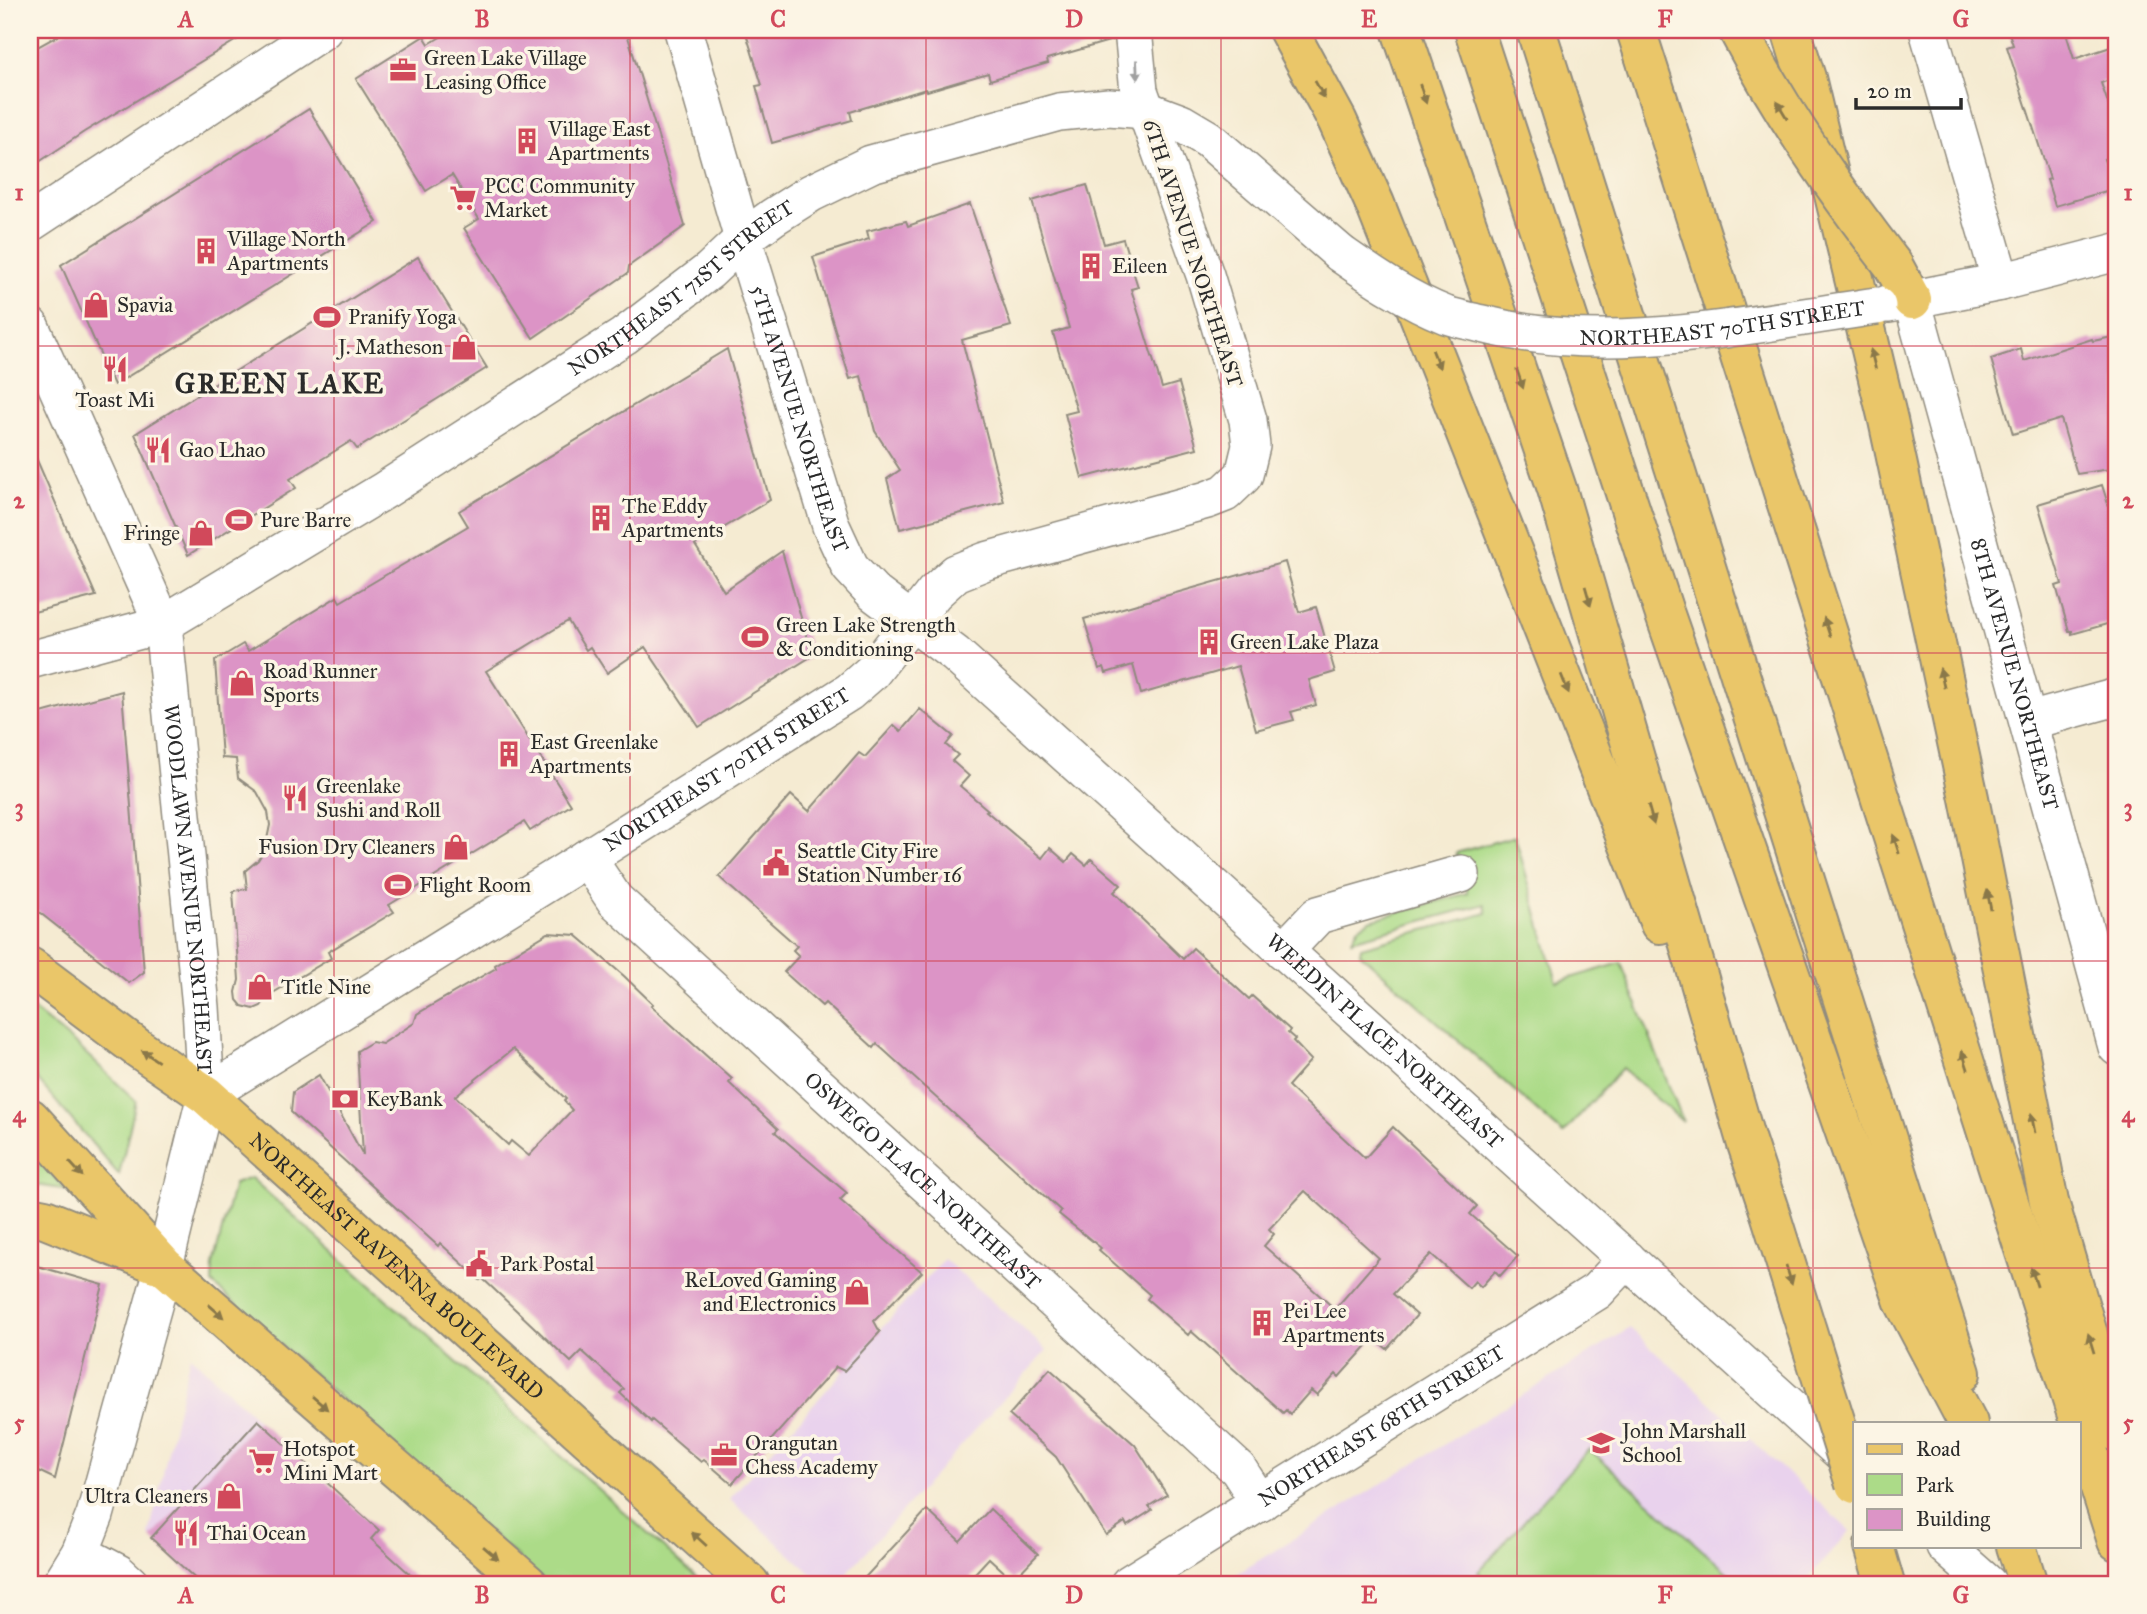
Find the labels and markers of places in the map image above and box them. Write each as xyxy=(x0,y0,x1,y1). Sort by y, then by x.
place label: Green Lake Village Leasing Office xyxy=(424,45,587,95)
office icon: Green Lake Village Leasing Office xyxy=(388,55,418,85)
place label: Village East Apartments xyxy=(547,116,651,166)
building icon: Village East Apartments xyxy=(512,126,542,156)
place label: PCC Community Market xyxy=(484,173,636,223)
supermarket icon: PCC Community Market xyxy=(448,183,478,213)
place label: Village North Apartments xyxy=(226,226,346,276)
building icon: Village North Apartments xyxy=(191,236,221,266)
building icon: Eileen xyxy=(1076,251,1106,281)
place label: Eileen xyxy=(1112,253,1167,279)
shop icon: Spavia xyxy=(81,290,111,320)
place label: Spavia xyxy=(117,292,173,318)
sports icon: Pranify Yoga xyxy=(312,302,342,332)
place label: Pranify Yoga xyxy=(348,304,457,330)
shop icon: J. Matheson xyxy=(449,332,479,362)
place label: J. Matheson xyxy=(336,334,443,360)
restaurant icon: Toast Mi xyxy=(100,354,130,384)
place label: Toast Mi xyxy=(75,387,155,413)
restaurant icon: Gao Lhao xyxy=(143,435,173,465)
place label: Gao Lhao xyxy=(179,437,266,463)
place label: The Eddy Apartments xyxy=(621,493,724,543)
building icon: The Eddy Apartments xyxy=(586,503,616,533)
sports icon: Pure Barre xyxy=(224,505,254,535)
place label: Pure Barre xyxy=(260,507,352,533)
shop icon: Fringe xyxy=(186,518,216,548)
place label: Fringe xyxy=(123,520,180,546)
place label: Green Lake Strength & Conditioning xyxy=(776,612,956,662)
sports icon: Green Lake Strength & Conditioning xyxy=(740,622,770,652)
building icon: Green Lake Plaza xyxy=(1194,627,1224,657)
place label: Green Lake Plaza xyxy=(1230,629,1379,655)
place label: Road Runner Sports xyxy=(263,658,378,708)
shop icon: Road Runner Sports xyxy=(227,668,257,698)
place label: East Greenlake Apartments xyxy=(529,729,659,779)
building icon: East Greenlake Apartments xyxy=(494,739,524,769)
place label: Greenlake Sushi and Roll xyxy=(316,773,441,823)
restaurant icon: Greenlake Sushi and Roll xyxy=(280,783,310,813)
shop icon: Fusion Dry Cleaners xyxy=(441,832,471,862)
place label: Fusion Dry Cleaners xyxy=(258,834,435,860)
place label: Seattle City Fire Station Number 16 xyxy=(797,838,963,888)
public building icon: Seattle City Fire Station Number 16 xyxy=(761,848,791,878)
sports icon: Flight Room xyxy=(383,870,413,900)
place label: Flight Room xyxy=(419,872,532,898)
shop icon: Title Nine xyxy=(245,972,275,1002)
place label: Title Nine xyxy=(281,974,371,1000)
bank icon: KeyBank xyxy=(330,1084,360,1114)
place label: KeyBank xyxy=(366,1086,443,1112)
public building icon: Park Postal xyxy=(464,1249,494,1279)
place label: Park Postal xyxy=(500,1251,595,1277)
place label: ReLoved Gaming and Electronics xyxy=(684,1267,836,1317)
shop icon: ReLoved Gaming and Electronics xyxy=(842,1277,872,1307)
place label: Pei Lee Apartments xyxy=(1282,1298,1385,1348)
building icon: Pei Lee Apartments xyxy=(1247,1308,1277,1338)
place label: John Marshall School xyxy=(1620,1418,1747,1468)
school or university icon: John Marshall School xyxy=(1586,1428,1616,1458)
place label: Orangutan Chess Academy xyxy=(745,1430,879,1480)
place label: Hotspot Mini Mart xyxy=(283,1436,378,1486)
office icon: Orangutan Chess Academy xyxy=(709,1440,739,1470)
supermarket icon: Hotspot Mini Mart xyxy=(247,1446,277,1476)
shop icon: Ultra Cleaners xyxy=(214,1481,244,1511)
place label: Ultra Cleaners xyxy=(84,1483,208,1509)
restaurant icon: Thai Ocean xyxy=(171,1518,201,1548)
place label: Thai Ocean xyxy=(207,1520,306,1546)

